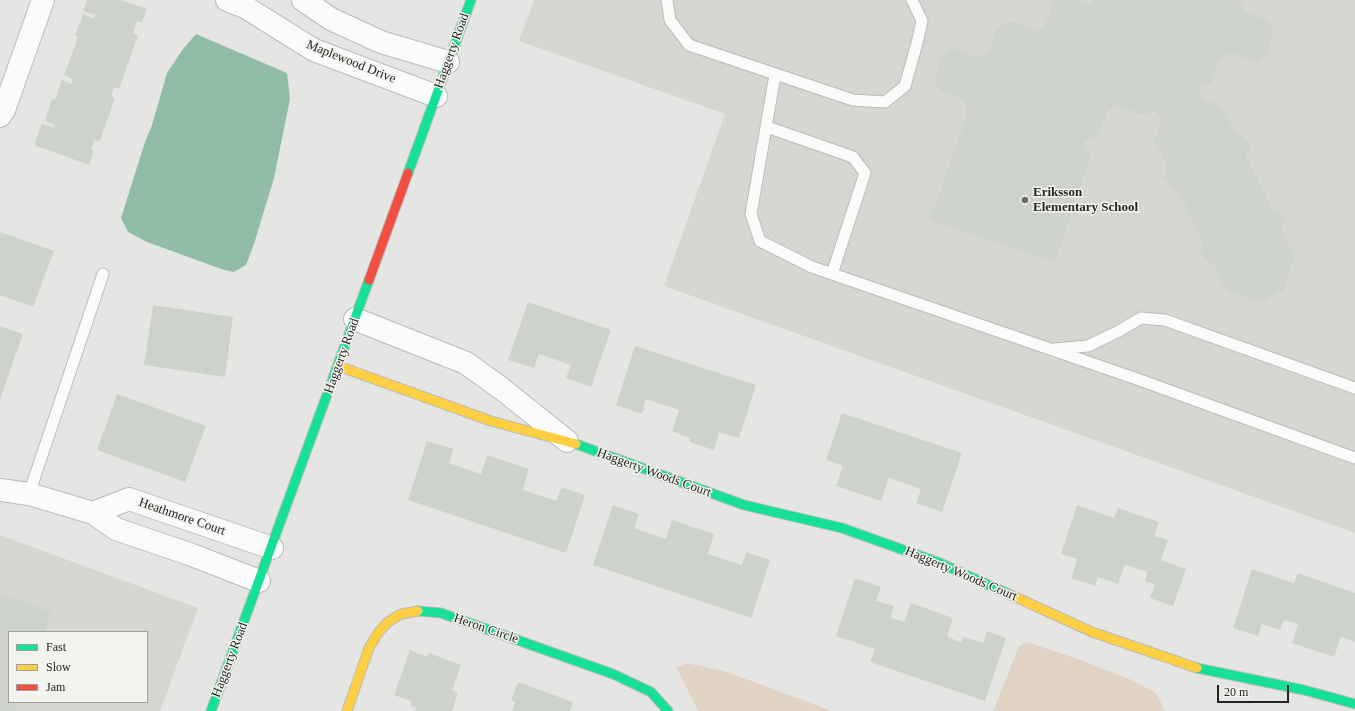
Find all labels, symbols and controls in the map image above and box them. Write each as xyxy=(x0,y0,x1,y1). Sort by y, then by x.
street label: Haggerty Road xyxy=(431,11,473,91)
street label: Maplewood Drive xyxy=(304,37,398,87)
place label: Eriksson Elementary School xyxy=(1033,185,1138,216)
marker: Eriksson Elementary School xyxy=(1020,195,1030,205)
street label: Haggerty Road xyxy=(321,316,363,396)
street label: Haggerty Woods Court xyxy=(595,445,713,501)
street label: Heathmore Court xyxy=(137,495,227,539)
street label: Haggerty Woods Court xyxy=(903,543,1019,605)
street label: Heron Circle xyxy=(452,611,520,647)
street label: Haggerty Road xyxy=(209,620,251,700)
legend xyxy=(8,631,148,703)
text: Fast xyxy=(46,640,66,654)
text: Slow xyxy=(46,660,71,674)
scale bar xyxy=(1219,677,1291,703)
text: Jam xyxy=(46,680,65,694)
text: 20 m xyxy=(1224,685,1248,699)

